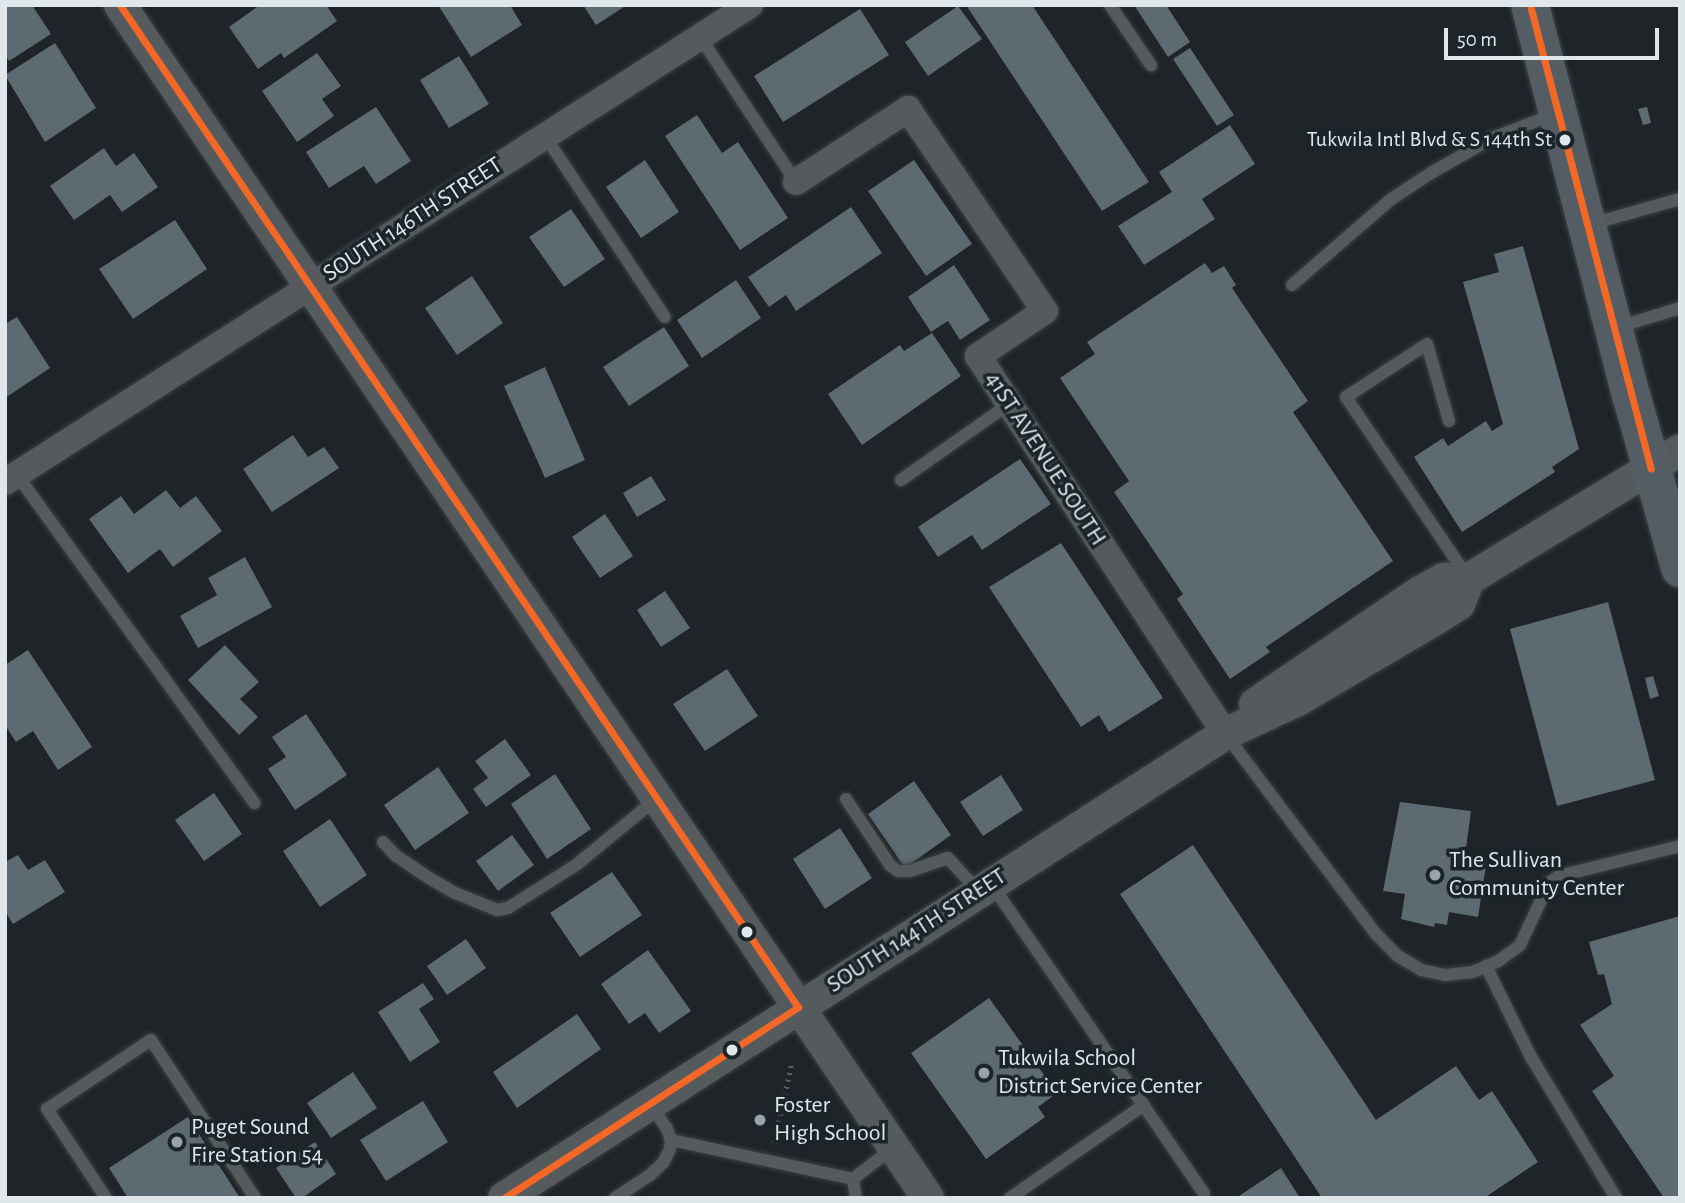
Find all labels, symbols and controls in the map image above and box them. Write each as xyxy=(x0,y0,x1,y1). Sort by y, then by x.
scale bar xyxy=(1447,14,1662,58)
text: 50 m xyxy=(1457,29,1497,50)
place label: Tukwila Intl Blvd & S 144th St xyxy=(1307,127,1552,153)
marker: Tukwila Intl Blvd & S 144th St xyxy=(1558,133,1572,147)
street label: SOUTH 146TH STREET xyxy=(318,151,508,289)
street label: 41ST AVENUE SOUTH xyxy=(978,367,1112,551)
place label: The Sullivan Community Center xyxy=(1449,847,1624,903)
street label: SOUTH 144TH STREET xyxy=(822,862,1012,1000)
marker: The Sullivan Community Center xyxy=(1427,867,1443,883)
unlabelled marker xyxy=(740,925,754,939)
unlabelled marker xyxy=(725,1043,739,1057)
place label: Tukwila School District Service Center xyxy=(998,1045,1202,1101)
marker: Tukwila School District Service Center xyxy=(976,1065,992,1081)
place label: Foster High School xyxy=(774,1092,886,1148)
marker: Foster High School xyxy=(752,1112,768,1128)
place label: Puget Sound Fire Station 54 xyxy=(191,1114,323,1170)
marker: Puget Sound Fire Station 54 xyxy=(169,1134,185,1150)

